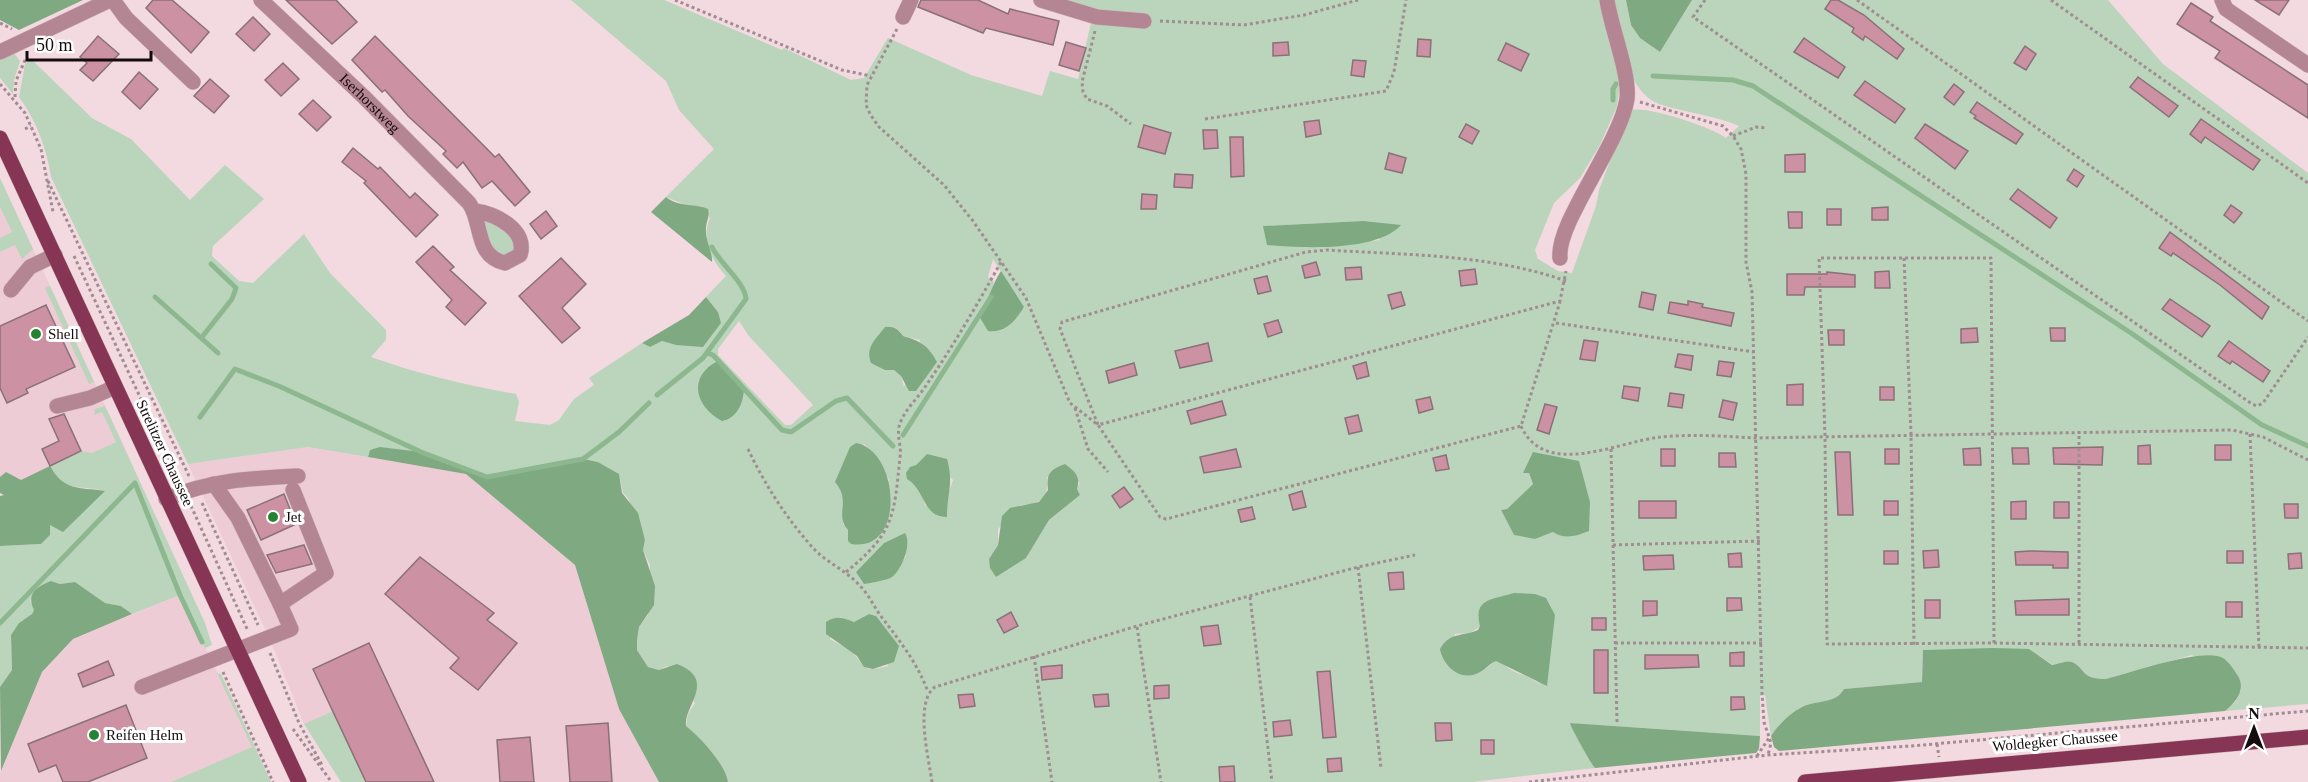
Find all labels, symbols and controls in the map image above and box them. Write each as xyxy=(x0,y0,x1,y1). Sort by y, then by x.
scale bar xyxy=(27,24,152,62)
text: 50 m xyxy=(36,35,73,55)
street label: Iserhorstweg xyxy=(337,70,403,137)
place label: Shell xyxy=(48,326,79,342)
marker: Shell xyxy=(29,327,43,341)
street label: Strelitzer Chaussee xyxy=(133,397,197,509)
place label: Jet xyxy=(285,509,302,525)
marker: Jet xyxy=(266,510,280,524)
north arrow xyxy=(2224,698,2284,758)
text: N xyxy=(2248,705,2260,722)
place label: Reifen Helm xyxy=(106,727,183,743)
marker: Reifen Helm xyxy=(87,728,101,742)
street label: Woldegker Chaussee xyxy=(1992,728,2119,754)

